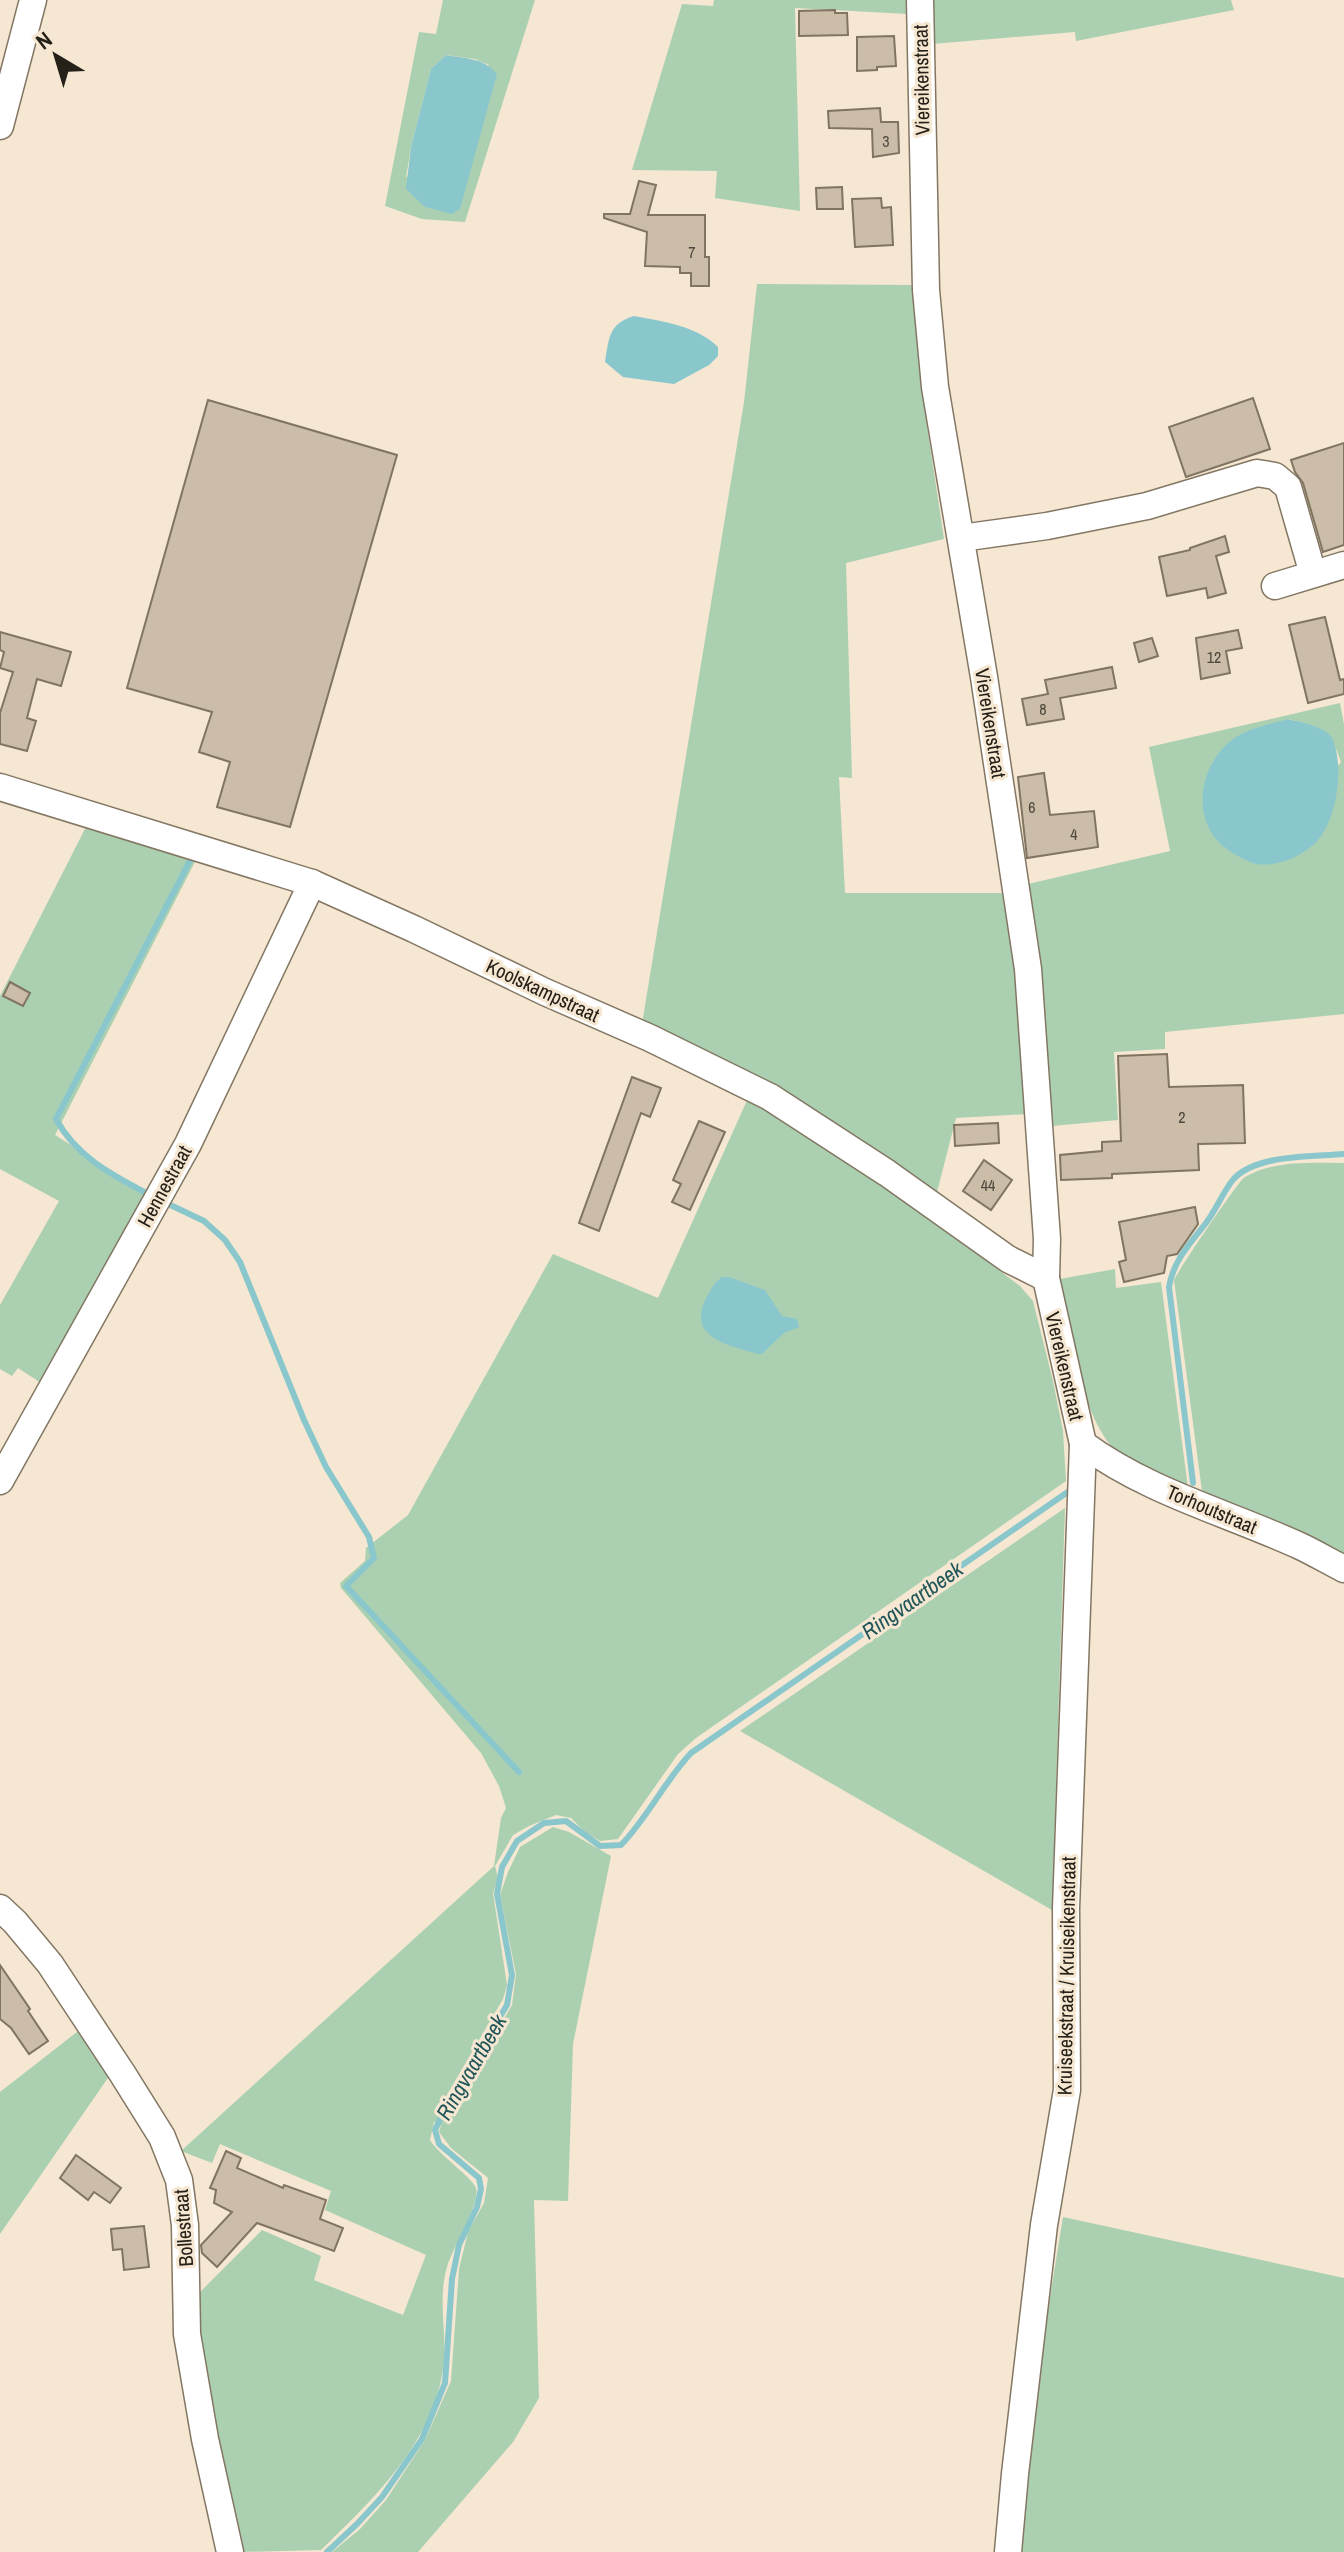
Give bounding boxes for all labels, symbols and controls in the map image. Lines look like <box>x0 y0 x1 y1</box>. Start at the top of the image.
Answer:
north arrow <box>16 16 96 96</box>
text: N <box>29 24 58 56</box>
street label: Viereikenstraat <box>907 24 935 136</box>
house number: 3 <box>882 130 890 152</box>
house number: 7 <box>688 241 696 263</box>
house number: 12 <box>1207 646 1221 668</box>
street label: Viereikenstraat <box>969 666 1013 780</box>
house number: 8 <box>1039 698 1047 720</box>
house number: 6 <box>1028 796 1036 818</box>
house number: 4 <box>1070 823 1078 845</box>
street label: Koolskampstraat <box>482 952 604 1028</box>
house number: 2 <box>1178 1106 1186 1128</box>
street label: Hennestraat <box>131 1140 198 1232</box>
house number: 44 <box>981 1174 995 1196</box>
street label: Viereikenstraat <box>1039 1309 1091 1424</box>
street label: Torhoutstraat <box>1163 1478 1262 1540</box>
water label: Ringvaartbeek <box>855 1554 969 1646</box>
street label: Kruiseekstraat / Kruiseikenstraat <box>1050 1856 1082 2096</box>
water label: Ringvaartbeek <box>429 2008 514 2125</box>
street label: Bollestraat <box>167 2188 199 2268</box>

